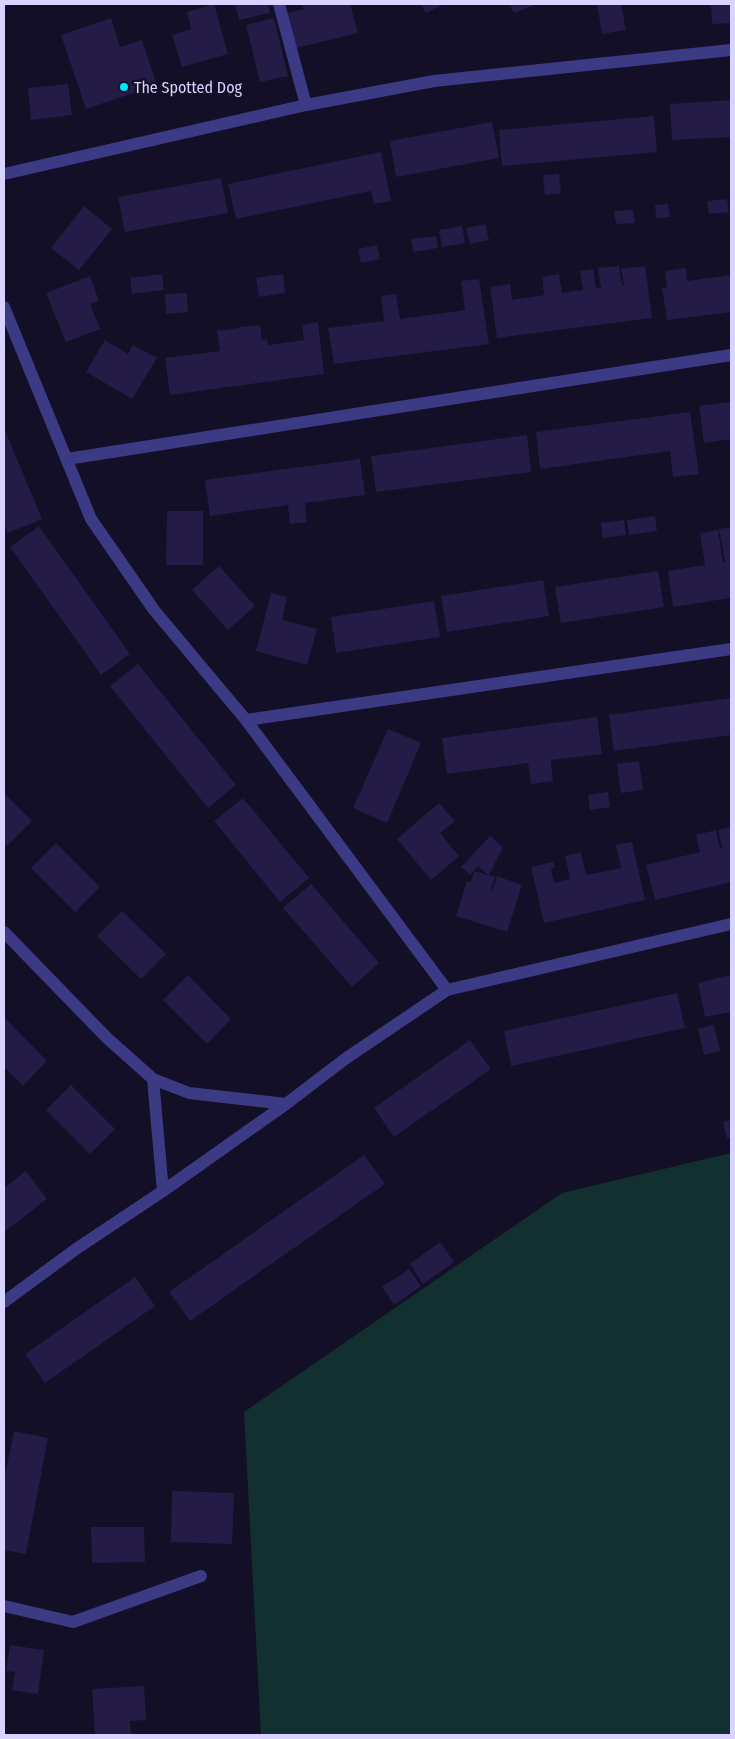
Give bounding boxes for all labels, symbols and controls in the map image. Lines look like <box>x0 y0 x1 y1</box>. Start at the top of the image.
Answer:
place label: The Spotted Dog <box>134 78 243 97</box>
marker: The Spotted Dog <box>118 81 130 93</box>

